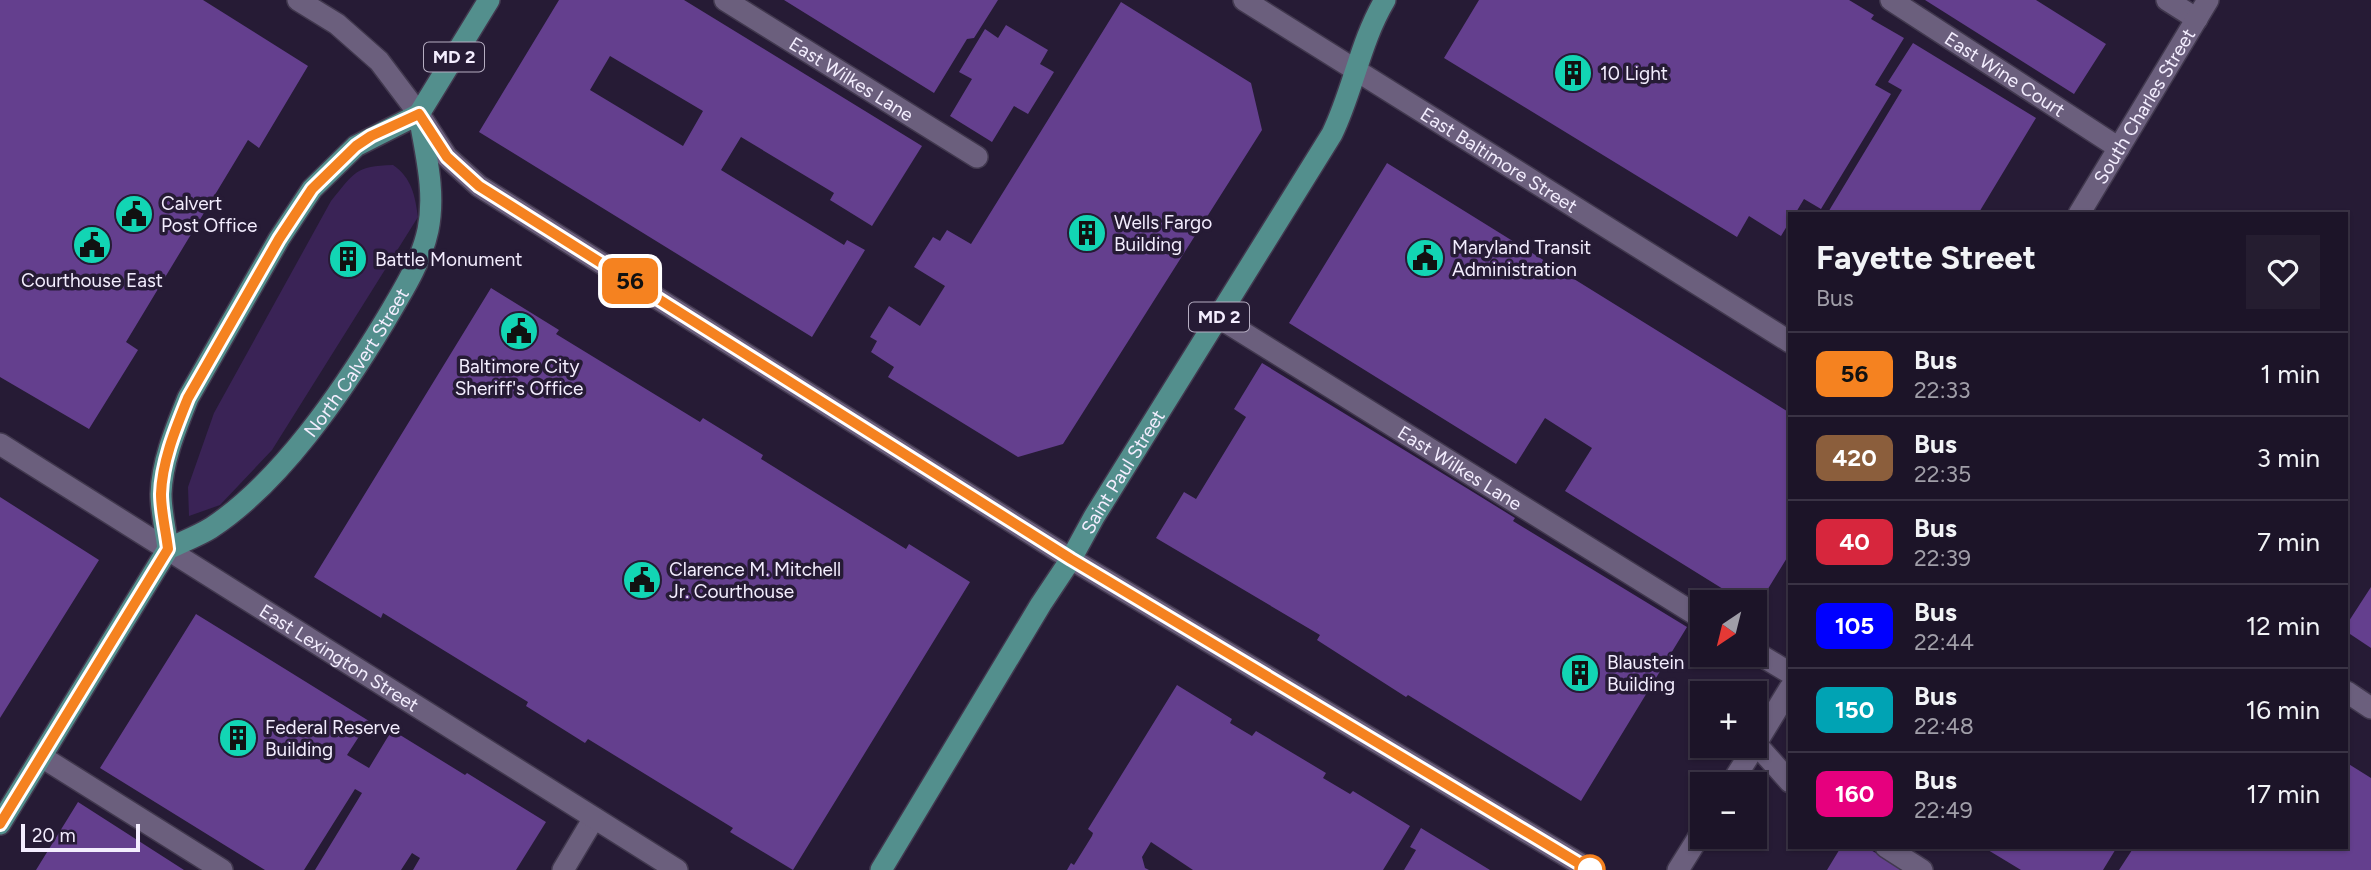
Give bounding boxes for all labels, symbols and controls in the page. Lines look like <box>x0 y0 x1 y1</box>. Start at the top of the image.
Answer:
street label: South Charles Street <box>2088 24 2200 188</box>
street label: East Wine Court <box>1941 27 2070 122</box>
street label: East Wilkes Lane <box>785 31 918 126</box>
road number: MD 2 <box>424 42 484 72</box>
building icon: 10 Light <box>1552 52 1594 94</box>
place label: 10 Light <box>1600 62 1668 85</box>
street label: East Baltimore Street <box>1416 102 1582 218</box>
place label: Calvert Post Office <box>161 192 257 237</box>
public building icon: Calvert Post Office <box>113 193 155 235</box>
place label: Wells Fargo Building <box>1114 211 1212 256</box>
building icon: Wells Fargo Building <box>1066 212 1108 254</box>
public building icon: Courthouse East <box>71 224 113 266</box>
button: heart <box>2246 235 2320 309</box>
place label: Maryland Transit Administration <box>1452 236 1591 281</box>
public building icon: Maryland Transit Administration <box>1404 237 1446 279</box>
building icon: Battle Monument <box>327 238 369 280</box>
text: Fayette Street <box>1816 238 2036 277</box>
place label: Battle Monument <box>375 248 523 271</box>
line badge: 56 <box>598 258 662 304</box>
text: 56 <box>616 266 644 295</box>
place label: Courthouse East <box>21 269 163 292</box>
street label: North Calvert Street <box>299 284 413 442</box>
text: Bus <box>1816 284 1854 312</box>
road number: MD 2 <box>1189 302 1249 332</box>
public building icon: Baltimore City Sheriff's Office <box>498 310 540 352</box>
text: Bus <box>1914 344 1957 376</box>
place label: Baltimore City Sheriff's Office <box>455 355 583 400</box>
text: 1 min <box>2260 358 2320 390</box>
text: 56 <box>1841 359 1868 388</box>
text: 22:33 <box>1914 376 1971 404</box>
street label: Saint Paul Street <box>1076 405 1169 538</box>
street label: East Wilkes Lane <box>1394 420 1526 515</box>
text: Bus <box>1914 428 1957 460</box>
text: 3 min <box>2257 442 2320 474</box>
text: 420 <box>1832 443 1877 472</box>
text: 22:35 <box>1914 460 1971 488</box>
text: Bus <box>1914 512 1957 544</box>
text: 7 min <box>2257 526 2320 558</box>
text: 40 <box>1839 527 1870 556</box>
text: 22:39 <box>1914 544 1971 572</box>
place label: Clarence M. Mitchell Jr. Courthouse <box>669 558 841 603</box>
public building icon: Clarence M. Mitchell Jr. Courthouse <box>621 559 663 601</box>
north arrow <box>1690 590 1768 667</box>
map controls <box>1690 590 1767 849</box>
text: Bus <box>1914 596 1957 628</box>
street label: East Lexington Street <box>255 599 423 716</box>
text: 12 min <box>2246 610 2320 642</box>
text: 105 <box>1835 611 1874 640</box>
text: 22:44 <box>1914 628 1974 656</box>
place label: Blaustein Building <box>1607 651 1684 696</box>
building icon: Blaustein Building <box>1559 652 1601 694</box>
text: Bus <box>1914 680 1957 712</box>
button: + <box>1690 681 1767 758</box>
text: 16 min <box>2245 694 2320 726</box>
text: 150 <box>1835 695 1874 724</box>
text: 22:48 <box>1914 712 1974 740</box>
place label: Federal Reserve Building <box>265 716 400 761</box>
building icon: Federal Reserve Building <box>217 717 259 759</box>
text: Bus <box>1914 764 1957 796</box>
button: − <box>1690 772 1767 849</box>
text: 17 min <box>2246 778 2320 810</box>
text: 160 <box>1835 779 1874 808</box>
text: 22:49 <box>1914 796 1973 824</box>
scale bar <box>21 821 140 853</box>
text: 20 m <box>32 824 76 847</box>
unlabelled marker <box>1575 855 1605 870</box>

